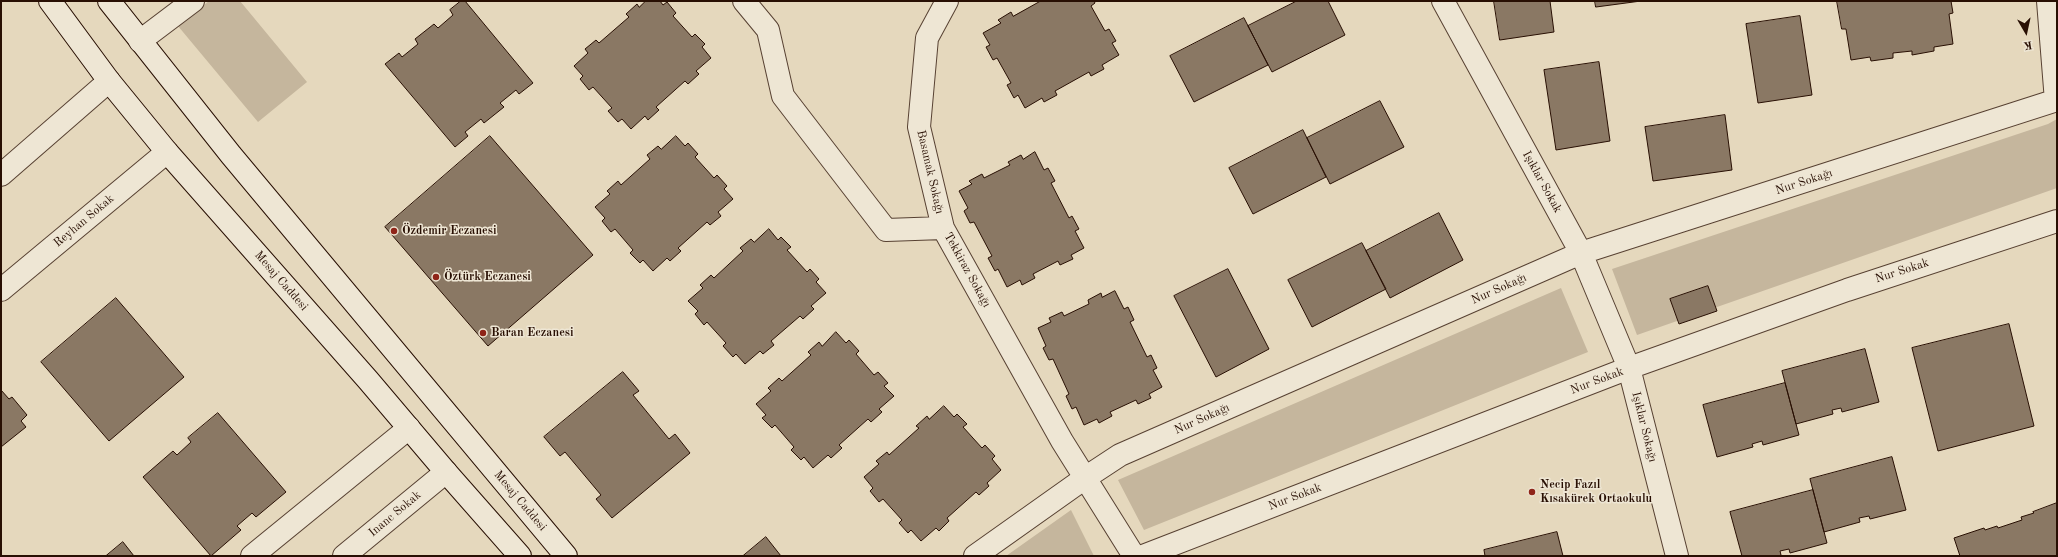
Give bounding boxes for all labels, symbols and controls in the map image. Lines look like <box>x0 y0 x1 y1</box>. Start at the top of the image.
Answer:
north arrow <box>2006 12 2046 52</box>
text: K <box>2023 38 2033 50</box>
street label: Basamak Sokağı <box>913 129 947 215</box>
street label: Işıklar Sokak <box>1519 148 1565 216</box>
street label: Nur Sokağı <box>1774 166 1834 198</box>
street label: Reyhan Sokak <box>51 192 117 250</box>
place label: Özdemir Eczanesi <box>402 224 496 238</box>
marker: Özdemir Eczanesi <box>389 226 399 236</box>
street label: Tekkiraz Sokağı <box>940 230 994 310</box>
street label: Mesaj Caddesi <box>251 248 311 314</box>
street label: Nur Sokak <box>1873 256 1931 286</box>
place label: Öztürk Eczanesi <box>444 270 531 284</box>
street label: Nur Sokağı <box>1469 270 1529 308</box>
marker: Öztürk Eczanesi <box>431 272 441 282</box>
place label: Baran Eczanesi <box>491 326 574 340</box>
marker: Baran Eczanesi <box>478 328 488 338</box>
street label: Nur Sokak <box>1568 364 1626 398</box>
street label: Işıklar Sokağı <box>1628 390 1660 464</box>
street label: Nur Sokağı <box>1172 400 1232 438</box>
street label: Mesaj Caddesi <box>491 468 549 534</box>
place label: Necip Fazıl Kısakürek Ortaokulu <box>1540 478 1652 506</box>
street label: Nur Sokak <box>1266 480 1324 514</box>
marker: Necip Fazıl Kısakürek Ortaokulu <box>1527 487 1537 497</box>
street label: Inanc Sokak <box>366 488 424 540</box>

